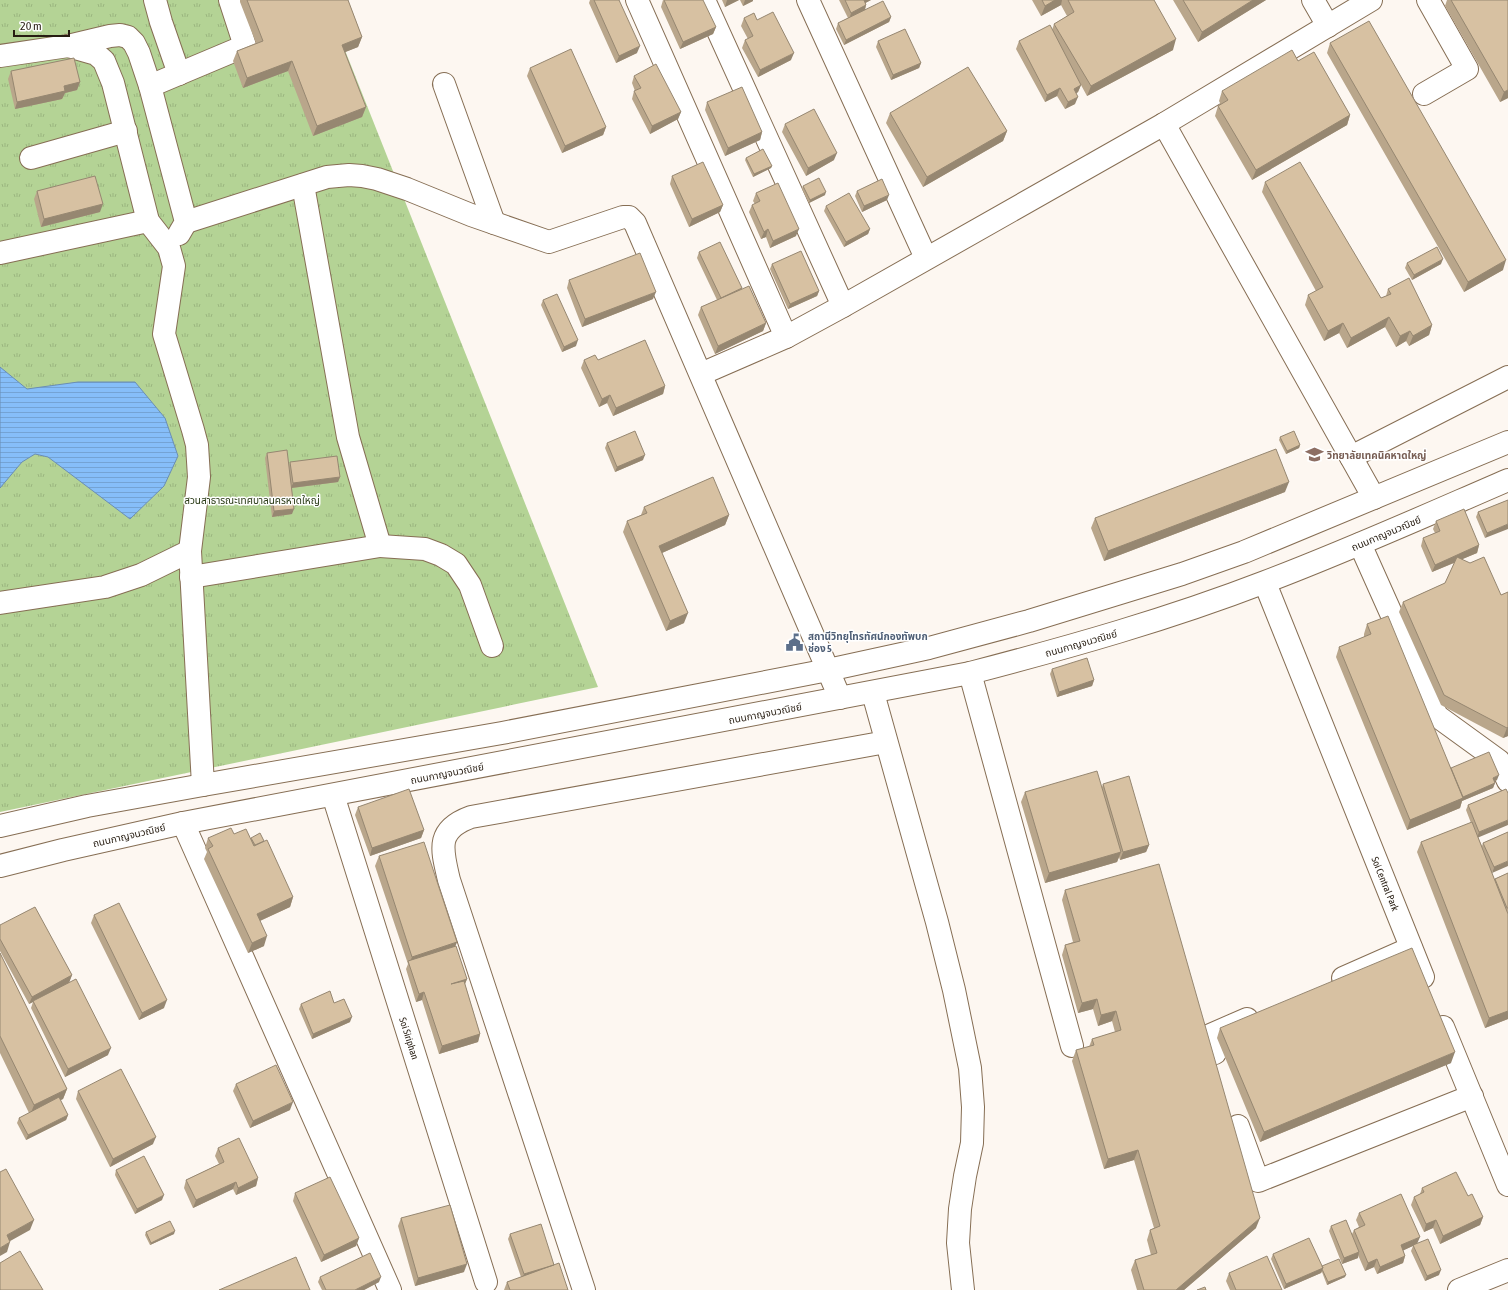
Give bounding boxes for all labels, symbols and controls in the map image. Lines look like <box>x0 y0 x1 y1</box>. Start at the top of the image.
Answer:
scale bar <box>14 12 69 38</box>
text: 20 m <box>20 19 42 33</box>
school or university icon: วิทยาลัยเทคนิคหาดใหญ่ <box>1304 445 1324 465</box>
place label: วิทยาลัยเทคนิคหาดใหญ่ <box>1326 449 1426 461</box>
park label: สวนสาธารณะเทศบาลนครหาดใหญ่ <box>184 494 320 506</box>
street label: ถนนกาญจนวณิชย์ <box>1350 514 1423 553</box>
street label: ถนนกาญจนวณิชย์ <box>1044 628 1118 659</box>
place label: สถานีวิทยุโทรทัศน์กองทัพบก ช่อง 5 <box>808 631 928 654</box>
public building icon: สถานีวิทยุโทรทัศน์กองทัพบก ช่อง 5 <box>785 632 805 652</box>
street label: ถนนกาญจนวณิชย์ <box>728 701 803 726</box>
street label: ถนนกาญจนวณิชย์ <box>410 761 485 786</box>
street label: ถนนกาญจนวณิชย์ <box>92 822 167 849</box>
street label: Soi Central Park <box>1369 855 1401 913</box>
street label: Soi Siriphan <box>397 1016 421 1061</box>

